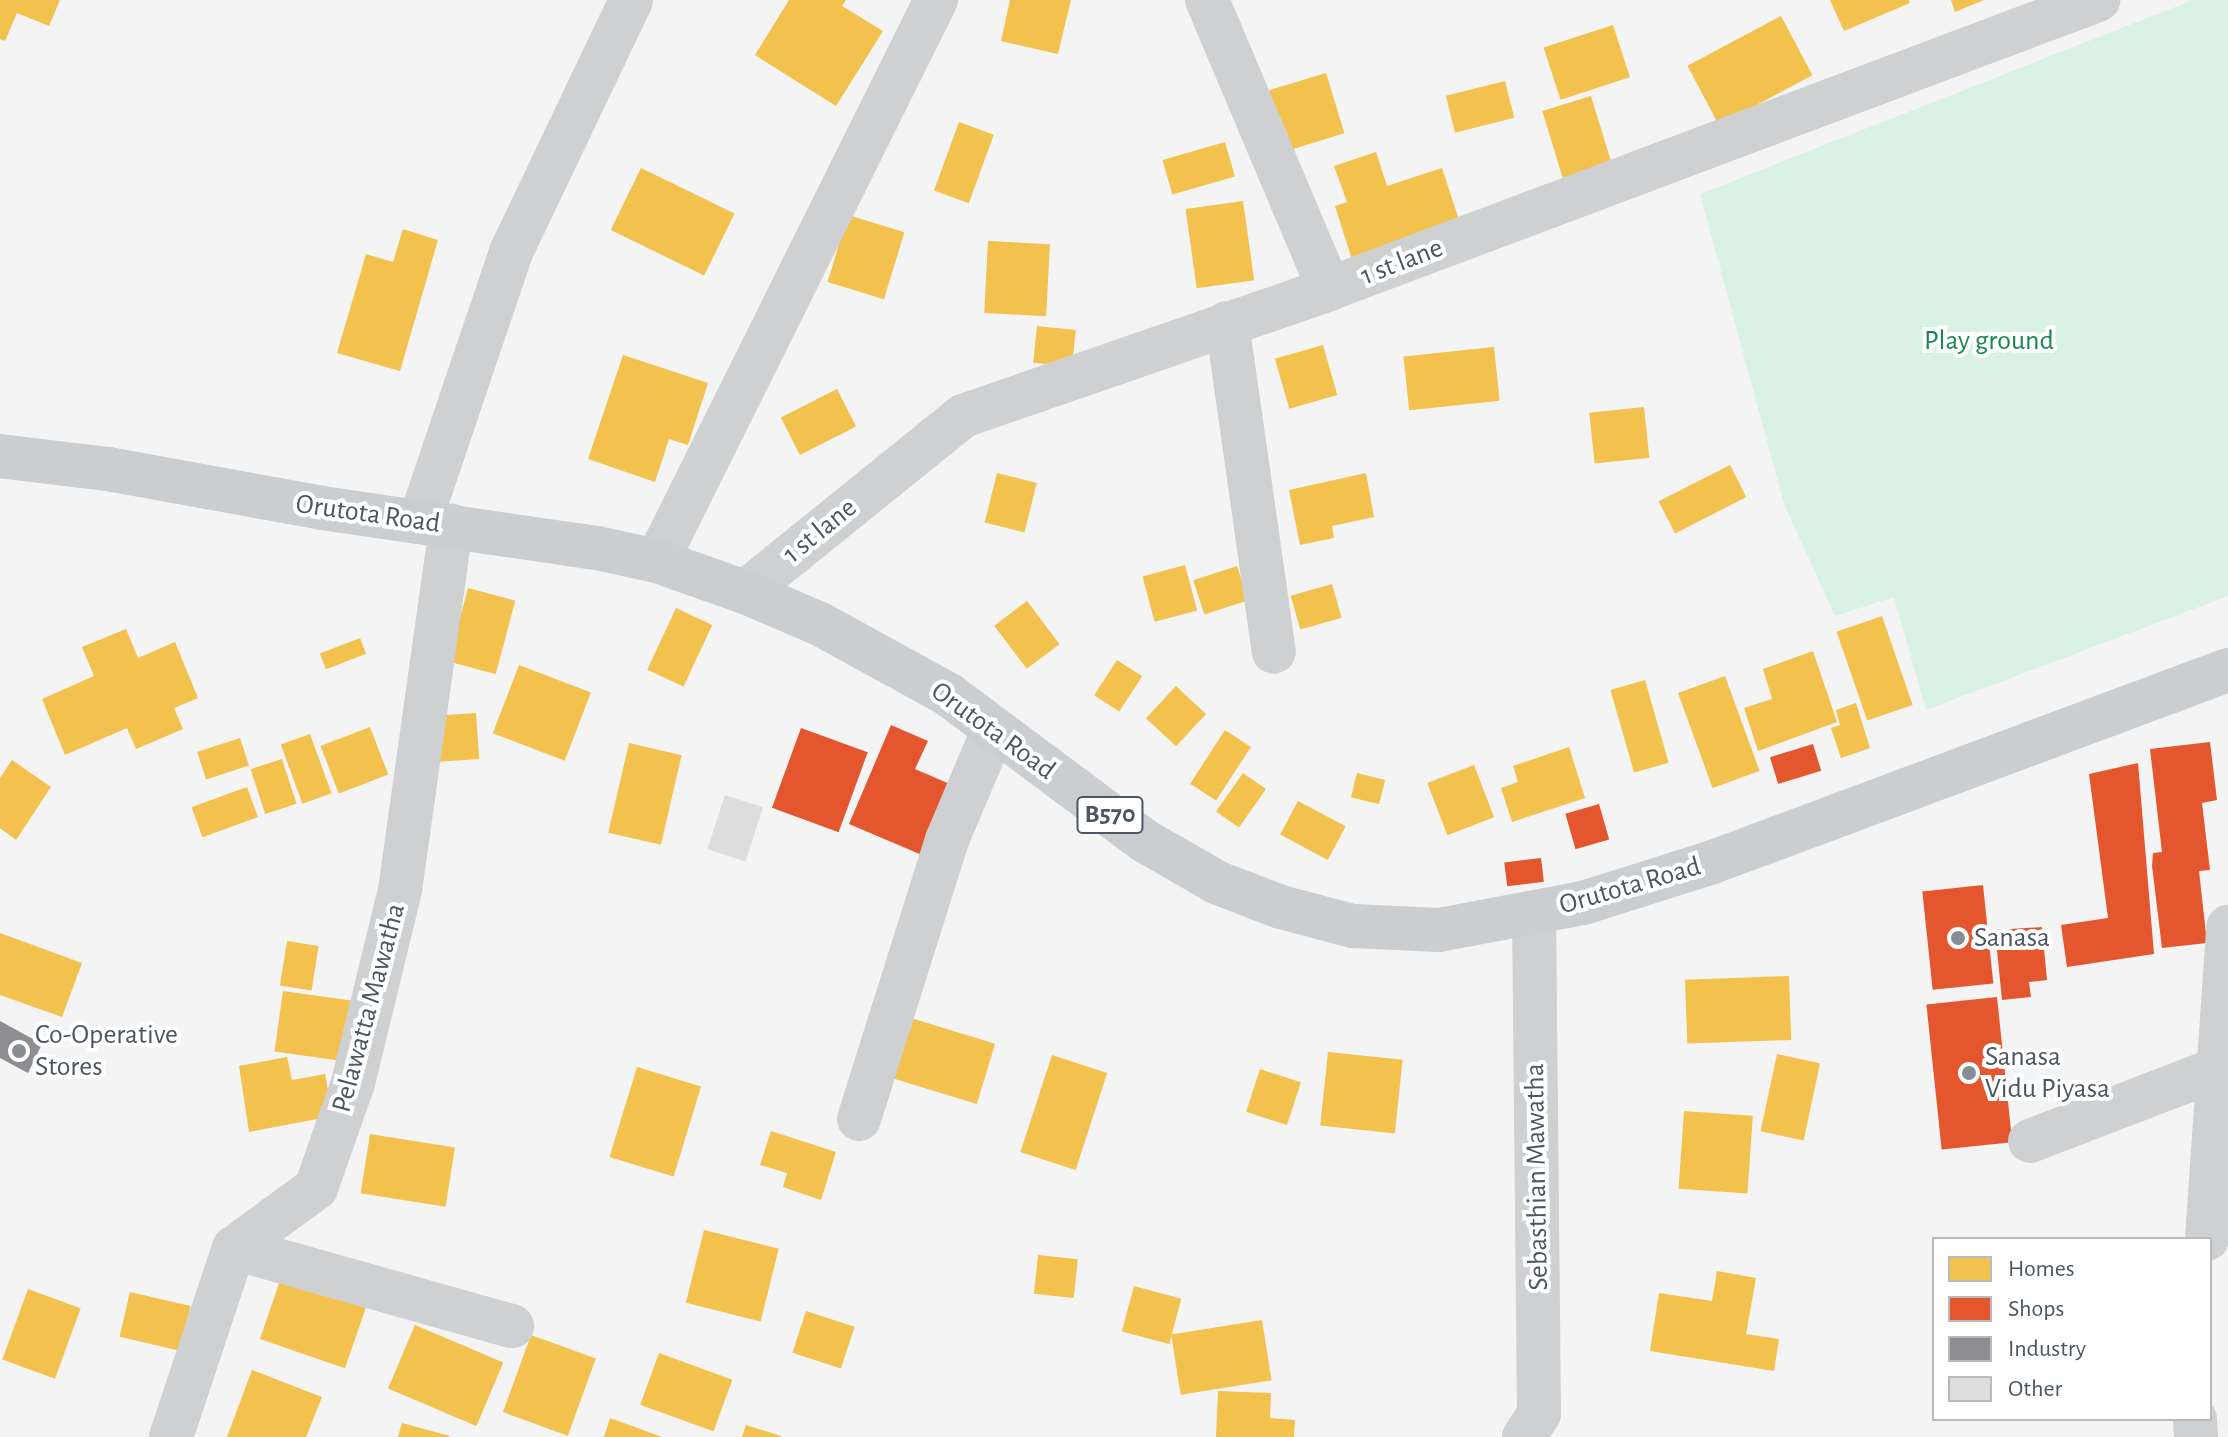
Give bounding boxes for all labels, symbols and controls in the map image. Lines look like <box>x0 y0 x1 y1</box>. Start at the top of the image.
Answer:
street label: 1 st lane <box>1356 231 1448 293</box>
park label: Play ground <box>1924 324 2054 358</box>
street label: Orutota Road <box>294 487 442 541</box>
street label: 1 st lane <box>776 491 864 571</box>
street label: Orutota Road <box>924 675 1062 787</box>
road number: B570 <box>1076 793 1144 837</box>
street label: Orutota Road <box>1555 850 1705 922</box>
street label: Pelawatta Mawatha <box>325 900 413 1116</box>
place label: Sanasa <box>1974 921 2050 955</box>
marker: Sanasa <box>1949 929 1967 947</box>
place label: Co-Operative Stores <box>35 1018 178 1084</box>
place label: Sanasa Vidu Piyasa <box>1985 1040 2110 1106</box>
marker: Co-Operative Stores <box>10 1042 28 1060</box>
street label: Sebasthian Mawatha <box>1518 1063 1556 1291</box>
marker: Sanasa Vidu Piyasa <box>1960 1064 1978 1082</box>
legend <box>1932 1237 2212 1421</box>
text: Homes <box>2008 1257 2075 1281</box>
text: Shops <box>2008 1297 2064 1321</box>
text: Industry <box>2008 1337 2086 1361</box>
text: Other <box>2008 1377 2062 1401</box>

